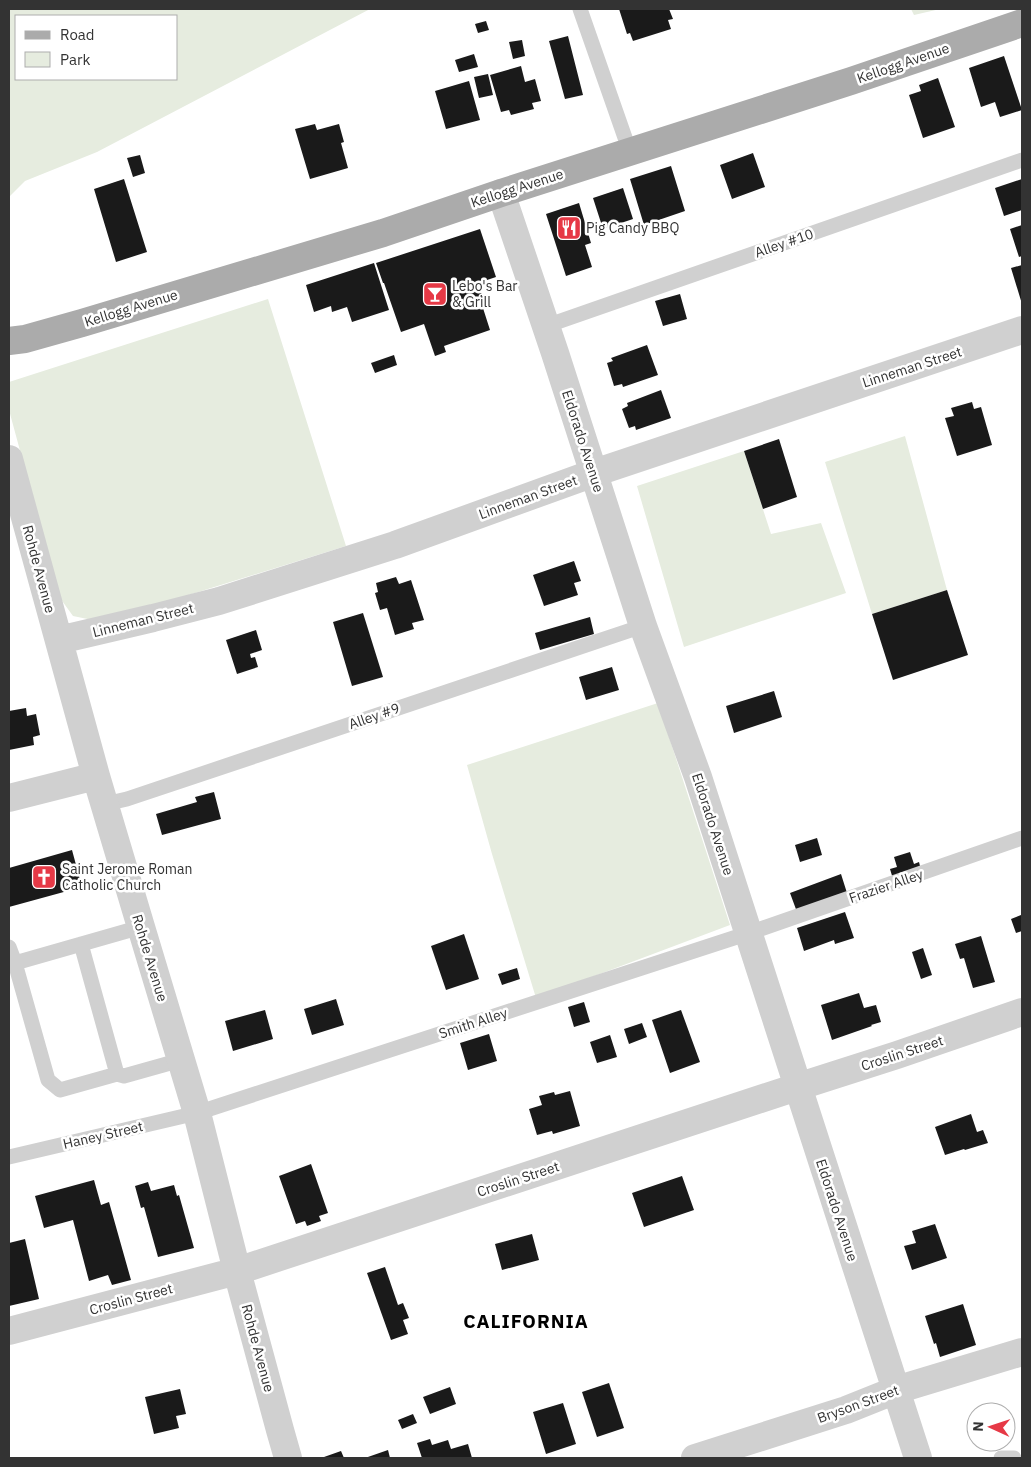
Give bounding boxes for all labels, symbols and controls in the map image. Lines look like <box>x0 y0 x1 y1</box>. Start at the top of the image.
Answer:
legend <box>15 15 178 80</box>
text: Road <box>60 25 95 44</box>
street label: Kellogg Avenue <box>854 39 952 87</box>
text: Park <box>60 50 90 69</box>
street label: Kellogg Avenue <box>468 164 566 211</box>
restaurant icon: Pig Candy BBQ <box>556 215 582 241</box>
place label: Pig Candy BBQ <box>586 219 679 237</box>
street label: Alley #10 <box>752 225 816 261</box>
place label: Lebo's Bar & Grill <box>452 277 518 311</box>
bar icon: Lebo's Bar & Grill <box>422 281 448 307</box>
street label: Kellogg Avenue <box>82 285 180 331</box>
street label: Linneman Street <box>860 342 964 392</box>
street label: Eldorado Avenue <box>558 388 608 495</box>
street label: Linneman Street <box>476 471 580 523</box>
street label: Rohde Avenue <box>19 523 59 615</box>
street label: Linneman Street <box>91 599 195 641</box>
street label: Alley #9 <box>346 699 402 733</box>
street label: Eldorado Avenue <box>688 771 738 878</box>
place label: Saint Jerome Roman Catholic Church <box>62 860 192 894</box>
church icon: Saint Jerome Roman Catholic Church <box>31 864 57 890</box>
street label: Frazier Alley <box>846 865 926 907</box>
street label: Rohde Avenue <box>128 912 172 1004</box>
street label: Smith Alley <box>436 1003 510 1043</box>
street label: Croslin Street <box>859 1031 945 1075</box>
street label: Haney Street <box>61 1117 145 1153</box>
street label: Croslin Street <box>475 1157 561 1201</box>
street label: Eldorado Avenue <box>812 1157 862 1264</box>
street label: Croslin Street <box>87 1279 175 1319</box>
street label: Rohde Avenue <box>238 1302 278 1394</box>
district label: CALIFORNIA <box>463 1309 589 1333</box>
street label: Bryson Street <box>815 1381 901 1427</box>
north arrow <box>966 1402 1016 1452</box>
text: N <box>969 1421 987 1432</box>

